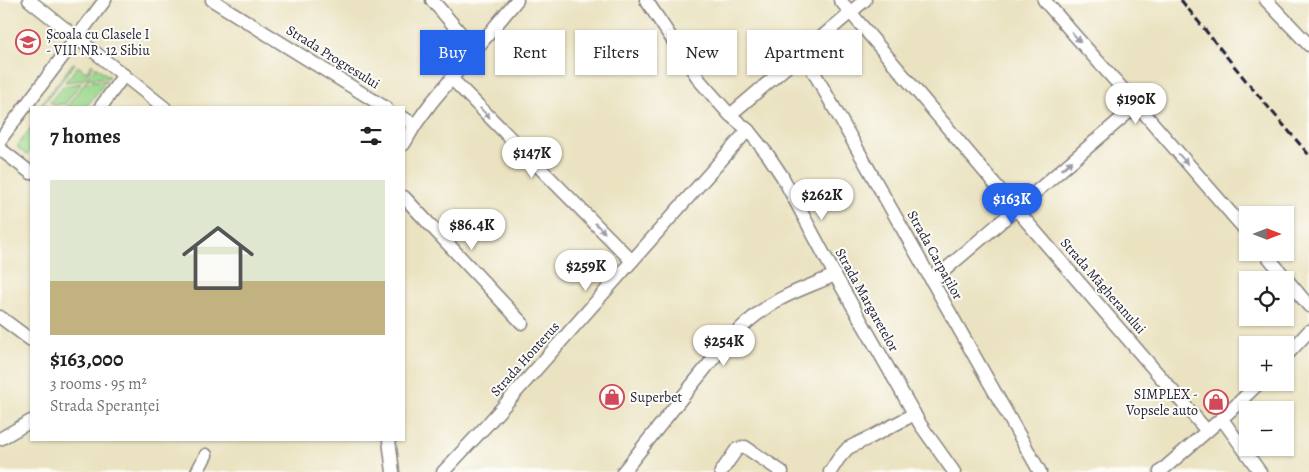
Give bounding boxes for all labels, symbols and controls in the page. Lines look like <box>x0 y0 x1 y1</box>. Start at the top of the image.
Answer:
street label: Strada Progresului <box>283 21 383 93</box>
place label: Școala cu Clasele I - VIII NR. 12 Sibiu <box>46 25 150 60</box>
school or university icon: Școala cu Clasele I - VIII NR. 12 Sibiu <box>15 29 41 55</box>
chip: Buy <box>420 30 485 75</box>
chip: Rent <box>495 30 565 75</box>
chip: Filters <box>575 30 657 75</box>
chip: New <box>667 30 737 75</box>
chip: Apartment <box>747 30 862 75</box>
one-way arrow <box>1070 31 1082 43</box>
pin: $190K <box>1101 82 1171 125</box>
text: $190K <box>1116 88 1156 110</box>
one-way arrow <box>479 107 491 119</box>
text: 7 homes <box>50 122 121 150</box>
icon: filters <box>357 122 385 150</box>
pin: $147K <box>497 136 567 179</box>
text: $147K <box>513 142 551 164</box>
one-way arrow <box>1178 152 1189 165</box>
one-way arrow <box>1060 160 1073 171</box>
pin: $262K <box>787 178 857 221</box>
pin: $163K <box>977 182 1047 225</box>
text: $262K <box>802 184 842 206</box>
text: $163K <box>993 188 1031 210</box>
north arrow <box>1239 206 1294 261</box>
map controls <box>1239 206 1294 456</box>
street label: Strada Carpaților <box>903 207 968 304</box>
pin: $86.4K <box>431 208 513 251</box>
icon: home <box>173 213 263 303</box>
text: $86.4K <box>449 214 495 236</box>
one-way arrow <box>594 222 606 234</box>
street label: Strada Măgheranului <box>1056 234 1150 338</box>
street label: Strada Margaretelor <box>831 245 904 356</box>
pin: $259K <box>551 250 621 292</box>
text: $259K <box>566 255 606 277</box>
button: locate <box>1239 271 1294 326</box>
street label: Strada Honterus <box>486 317 564 401</box>
pin: $254K <box>689 324 759 367</box>
text: $254K <box>704 330 744 352</box>
button: + <box>1239 336 1294 391</box>
text: $163,000 <box>50 345 123 373</box>
text: 3 rooms · 95 m² <box>50 373 147 395</box>
shop icon: Superbet <box>599 384 625 410</box>
place label: SIMPLEX - Vopsele auto <box>1125 385 1198 420</box>
place label: Superbet <box>630 388 682 407</box>
shop icon: SIMPLEX - Vopsele auto <box>1203 389 1229 415</box>
text: Strada Speranței <box>50 395 160 417</box>
button: − <box>1239 401 1294 456</box>

